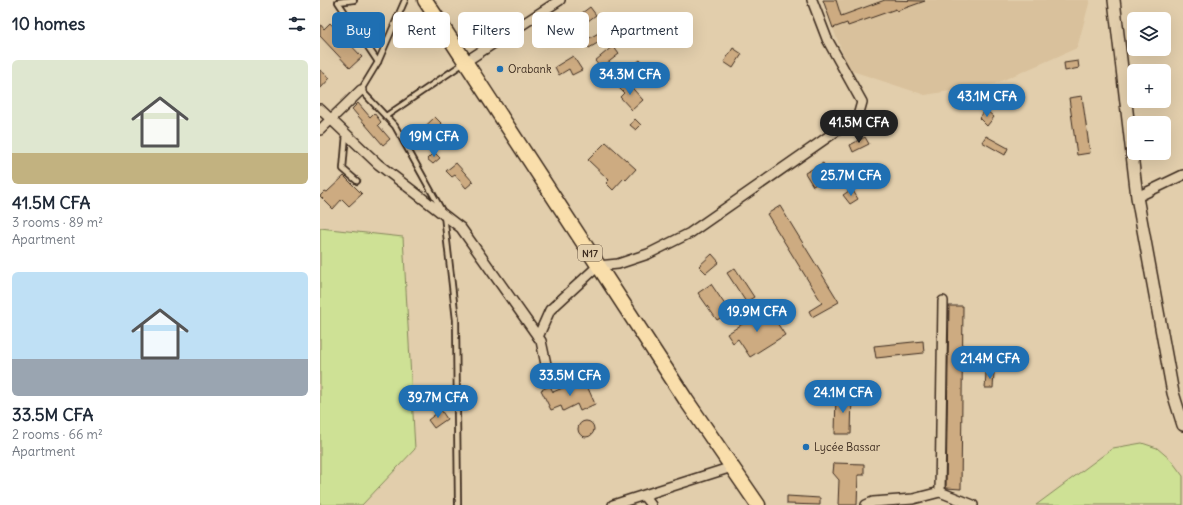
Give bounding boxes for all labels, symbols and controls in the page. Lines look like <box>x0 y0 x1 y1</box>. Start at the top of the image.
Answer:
chip: Buy <box>332 12 385 48</box>
chip: Rent <box>393 12 450 48</box>
chip: Filters <box>458 12 524 48</box>
chip: New <box>532 12 589 48</box>
chip: Apartment <box>597 12 693 48</box>
map controls <box>1127 12 1171 160</box>
button: layers <box>1127 12 1171 56</box>
text: 10 homes <box>12 13 85 35</box>
icon: filters <box>286 13 308 35</box>
place label: Orabank <box>508 62 552 76</box>
pin: 34.3M CFA <box>584 62 676 96</box>
marker: Orabank <box>495 64 505 74</box>
button: + <box>1127 64 1171 108</box>
text: 34.3M CFA <box>599 66 661 83</box>
pin: 43.1M CFA <box>941 84 1033 118</box>
icon: home <box>124 86 196 158</box>
text: 43.1M CFA <box>957 88 1017 105</box>
pin: 41.5M CFA <box>813 110 905 144</box>
text: 41.5M CFA <box>829 114 889 131</box>
button: − <box>1127 116 1171 160</box>
pin: 19M CFA <box>397 124 471 158</box>
text: 19M CFA <box>409 128 459 145</box>
pin: 25.7M CFA <box>805 163 897 197</box>
text: 25.7M CFA <box>821 167 881 184</box>
text: 41.5M CFA <box>12 192 90 214</box>
text: 3 rooms · 89 m² <box>12 214 103 231</box>
text: Apartment <box>12 231 75 248</box>
road number: N17 <box>578 245 602 261</box>
icon: home <box>124 298 196 370</box>
pin: 19.9M CFA <box>711 299 803 333</box>
text: 19.9M CFA <box>727 303 787 320</box>
pin: 21.4M CFA <box>944 346 1036 380</box>
text: 21.4M CFA <box>960 350 1020 367</box>
pin: 33.5M CFA <box>524 363 616 397</box>
text: 33.5M CFA <box>539 367 601 384</box>
pin: 24.1M CFA <box>797 380 889 414</box>
text: 24.1M CFA <box>813 384 873 401</box>
pin: 39.7M CFA <box>392 385 484 419</box>
text: 39.7M CFA <box>408 389 468 406</box>
text: 33.5M CFA <box>12 404 93 426</box>
text: 2 rooms · 66 m² <box>12 426 103 443</box>
place label: Lycée Bassar <box>814 440 881 454</box>
marker: Lycée Bassar <box>801 442 811 452</box>
text: Apartment <box>12 443 75 460</box>

